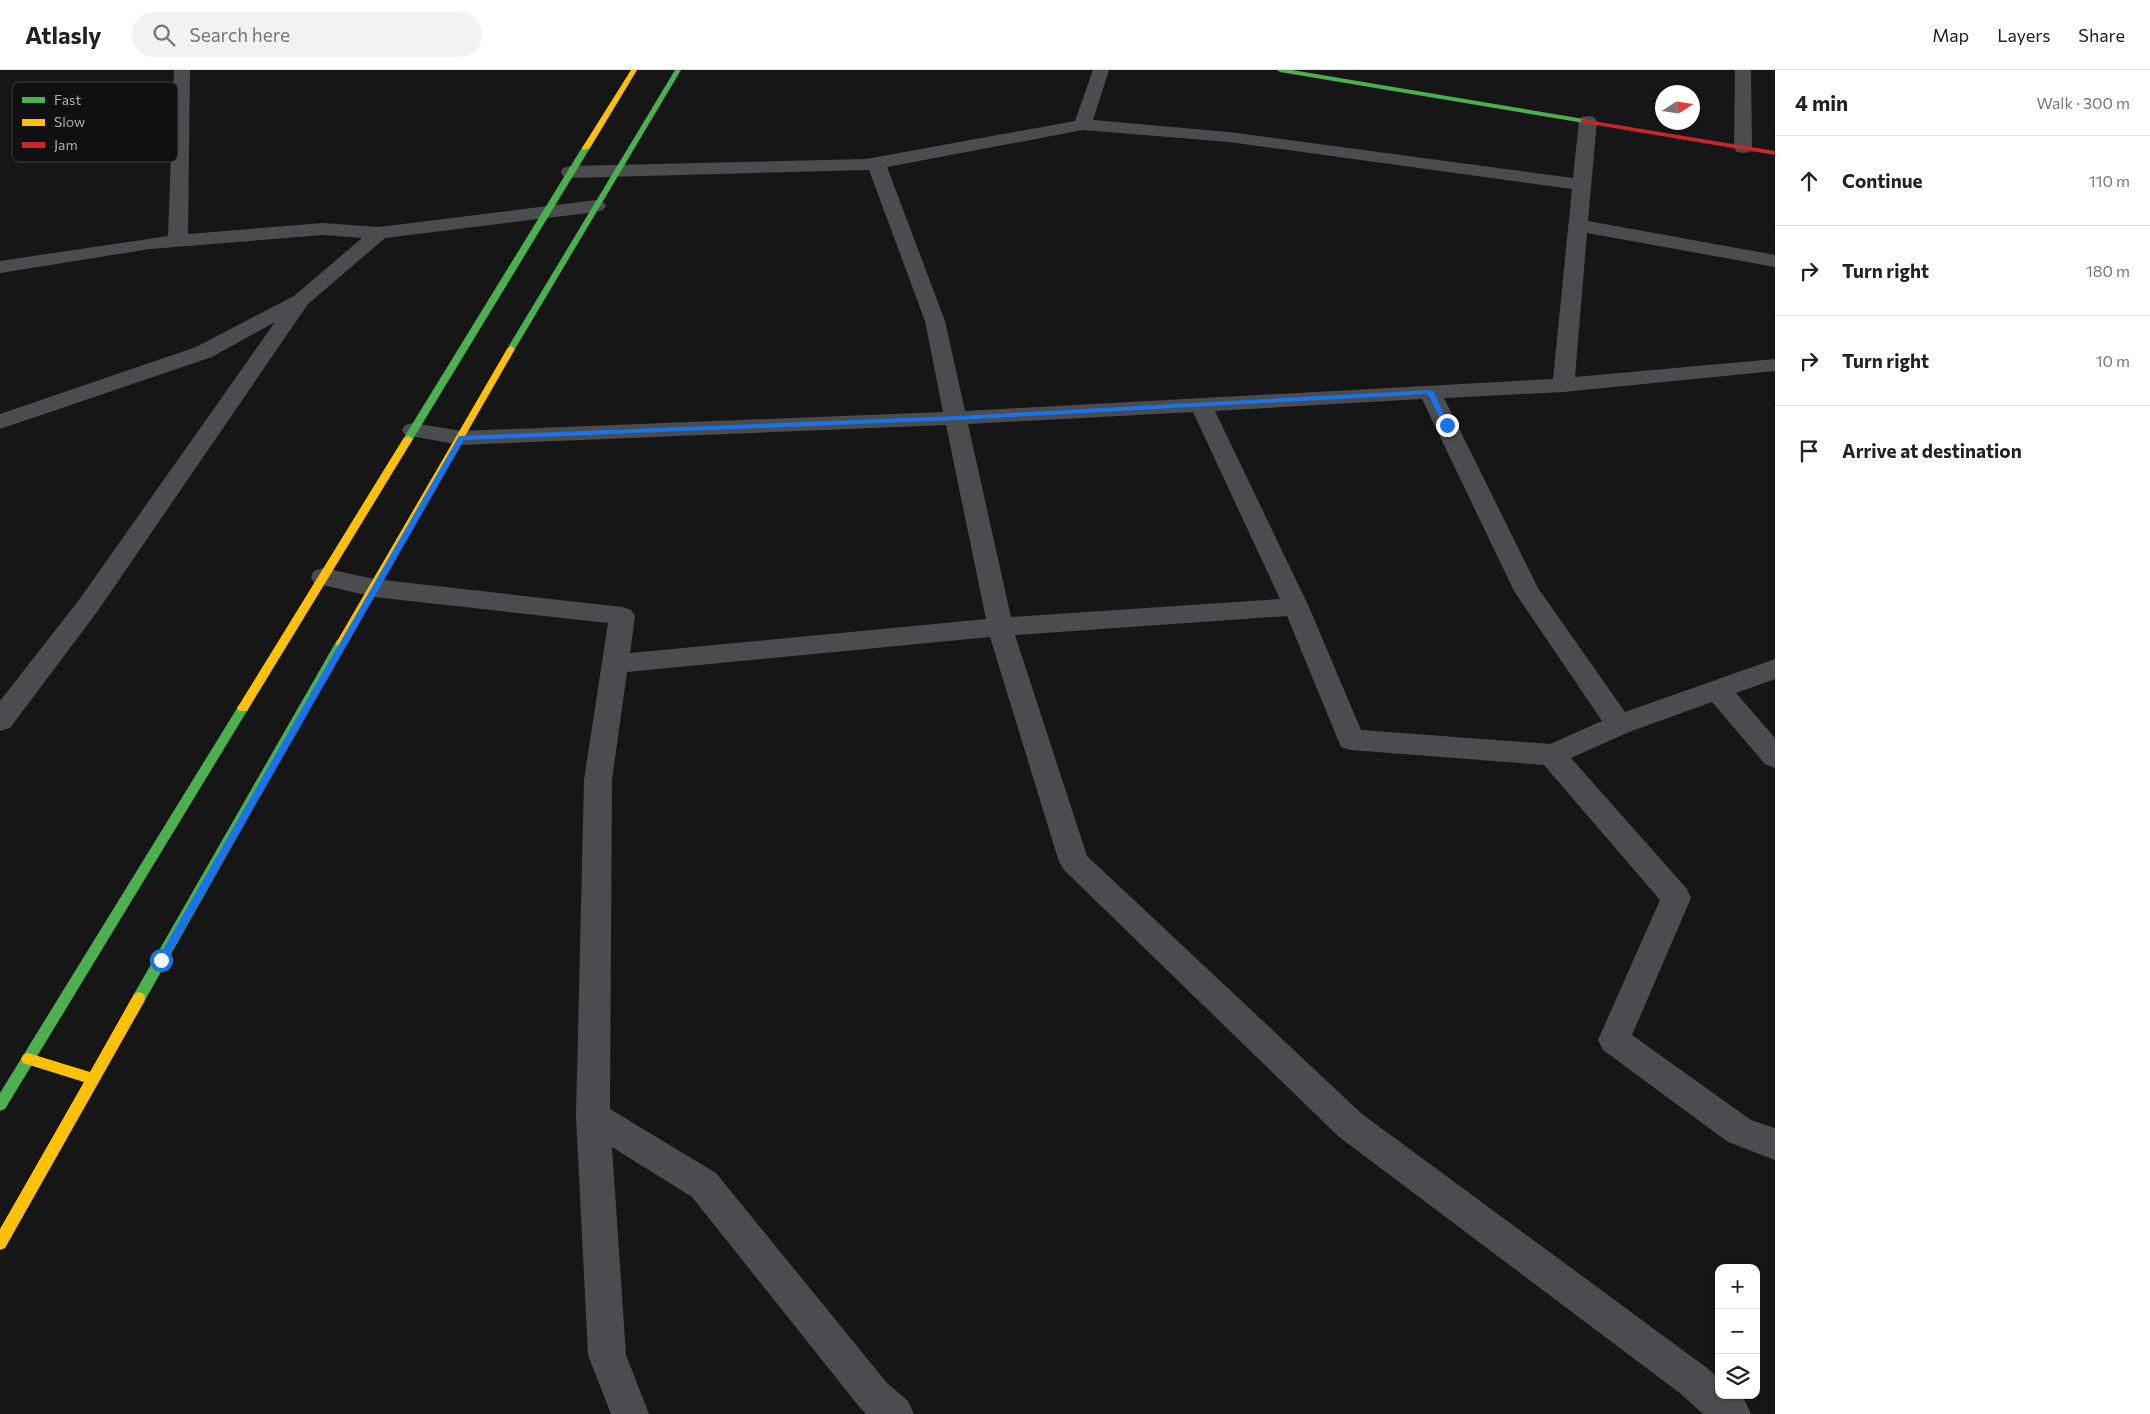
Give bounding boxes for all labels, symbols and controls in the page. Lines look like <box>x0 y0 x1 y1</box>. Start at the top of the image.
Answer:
search box <box>132 12 482 57</box>
text: Atlasly <box>25 20 102 49</box>
icon: search <box>150 21 178 49</box>
text: Search here <box>190 23 290 46</box>
text: Map <box>1932 24 1969 46</box>
text: Layers <box>1997 24 2050 46</box>
text: Share <box>2078 24 2125 46</box>
legend <box>12 82 178 162</box>
north arrow <box>1655 85 1700 130</box>
text: 4 min <box>1795 90 1848 115</box>
text: Fast <box>54 91 81 108</box>
text: Walk · 300 m <box>2036 93 2130 112</box>
text: Slow <box>54 113 85 130</box>
text: Jam <box>54 136 78 153</box>
icon: ahead <box>1795 167 1823 195</box>
text: Continue <box>1842 169 1922 192</box>
text: 110 m <box>2089 171 2130 190</box>
icon: right <box>1795 257 1823 285</box>
text: Turn right <box>1842 259 1929 282</box>
text: 180 m <box>2086 261 2130 280</box>
icon: right <box>1795 347 1823 375</box>
text: Turn right <box>1842 349 1929 372</box>
text: 10 m <box>2096 351 2130 370</box>
route end <box>1436 414 1459 437</box>
icon: arrive <box>1795 437 1823 465</box>
text: Arrive at destination <box>1842 439 2022 462</box>
route start <box>150 949 173 972</box>
map controls <box>1715 1264 1760 1399</box>
button: + <box>1715 1264 1760 1309</box>
button: − <box>1715 1309 1760 1354</box>
button: layers <box>1715 1354 1760 1399</box>

